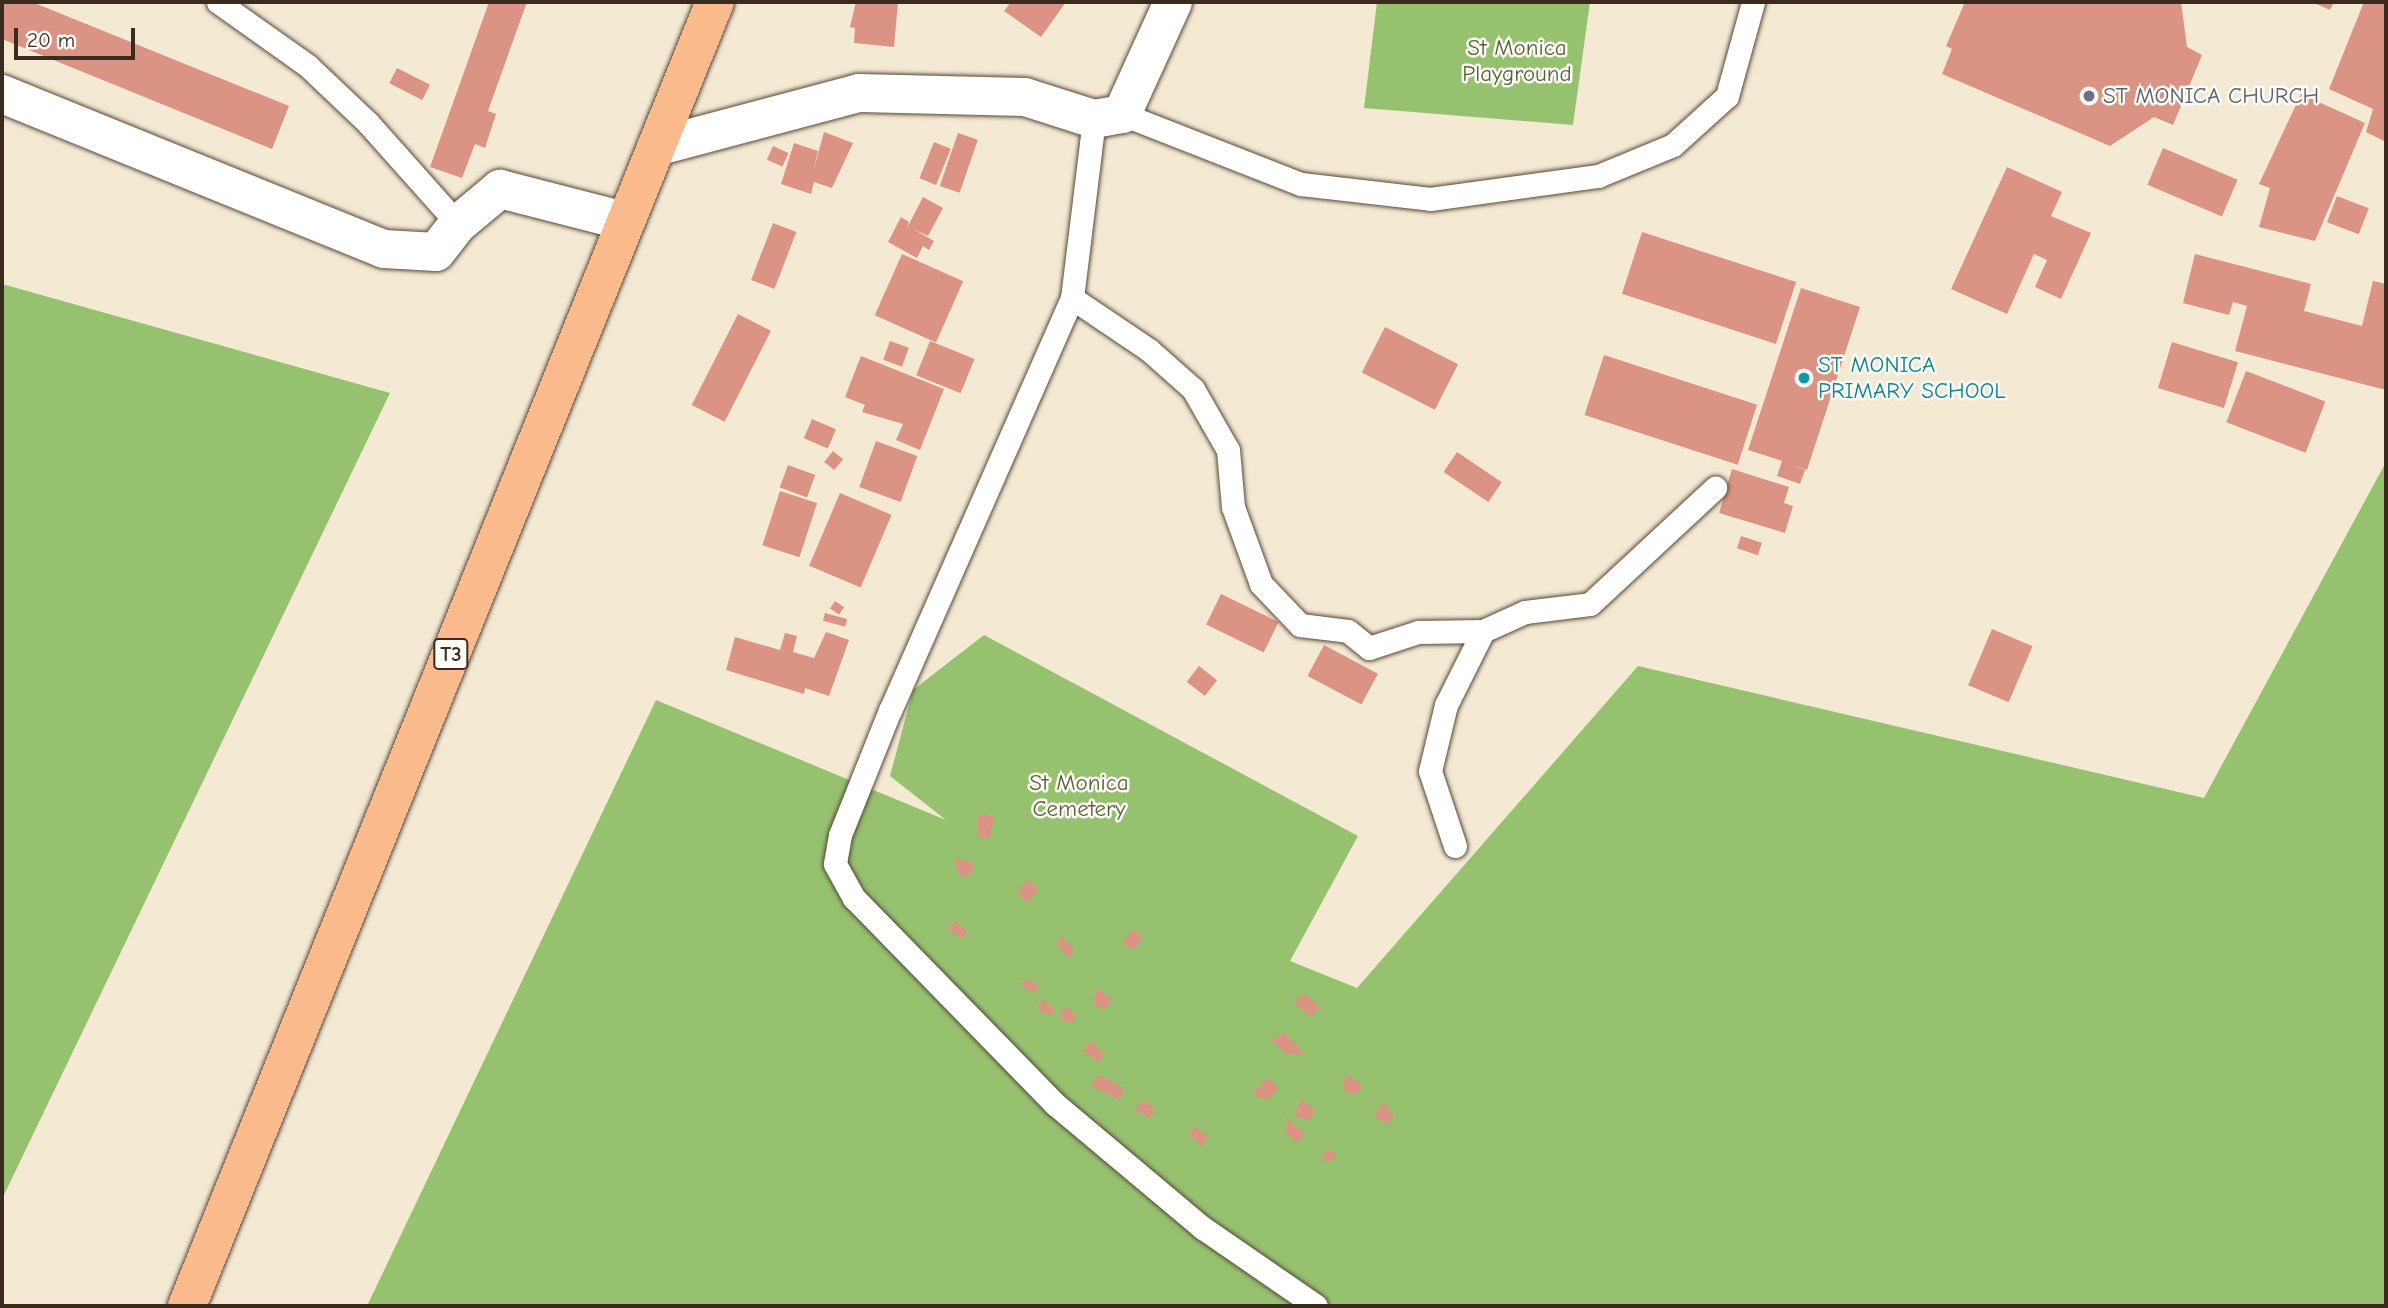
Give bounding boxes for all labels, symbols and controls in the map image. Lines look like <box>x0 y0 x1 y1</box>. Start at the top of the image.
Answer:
scale bar <box>18 14 138 58</box>
text: 20 m <box>27 28 75 52</box>
park label: St Monica Playground <box>1462 34 1572 88</box>
place label: ST MONICA CHURCH <box>2103 82 2319 110</box>
marker: ST MONICA CHURCH <box>2081 88 2097 104</box>
place label: ST MONICA PRIMARY SCHOOL <box>1818 351 2006 405</box>
marker: ST MONICA PRIMARY SCHOOL <box>1796 370 1812 386</box>
road number: T3 <box>432 636 470 672</box>
park label: St Monica Cemetery <box>1029 769 1129 823</box>

